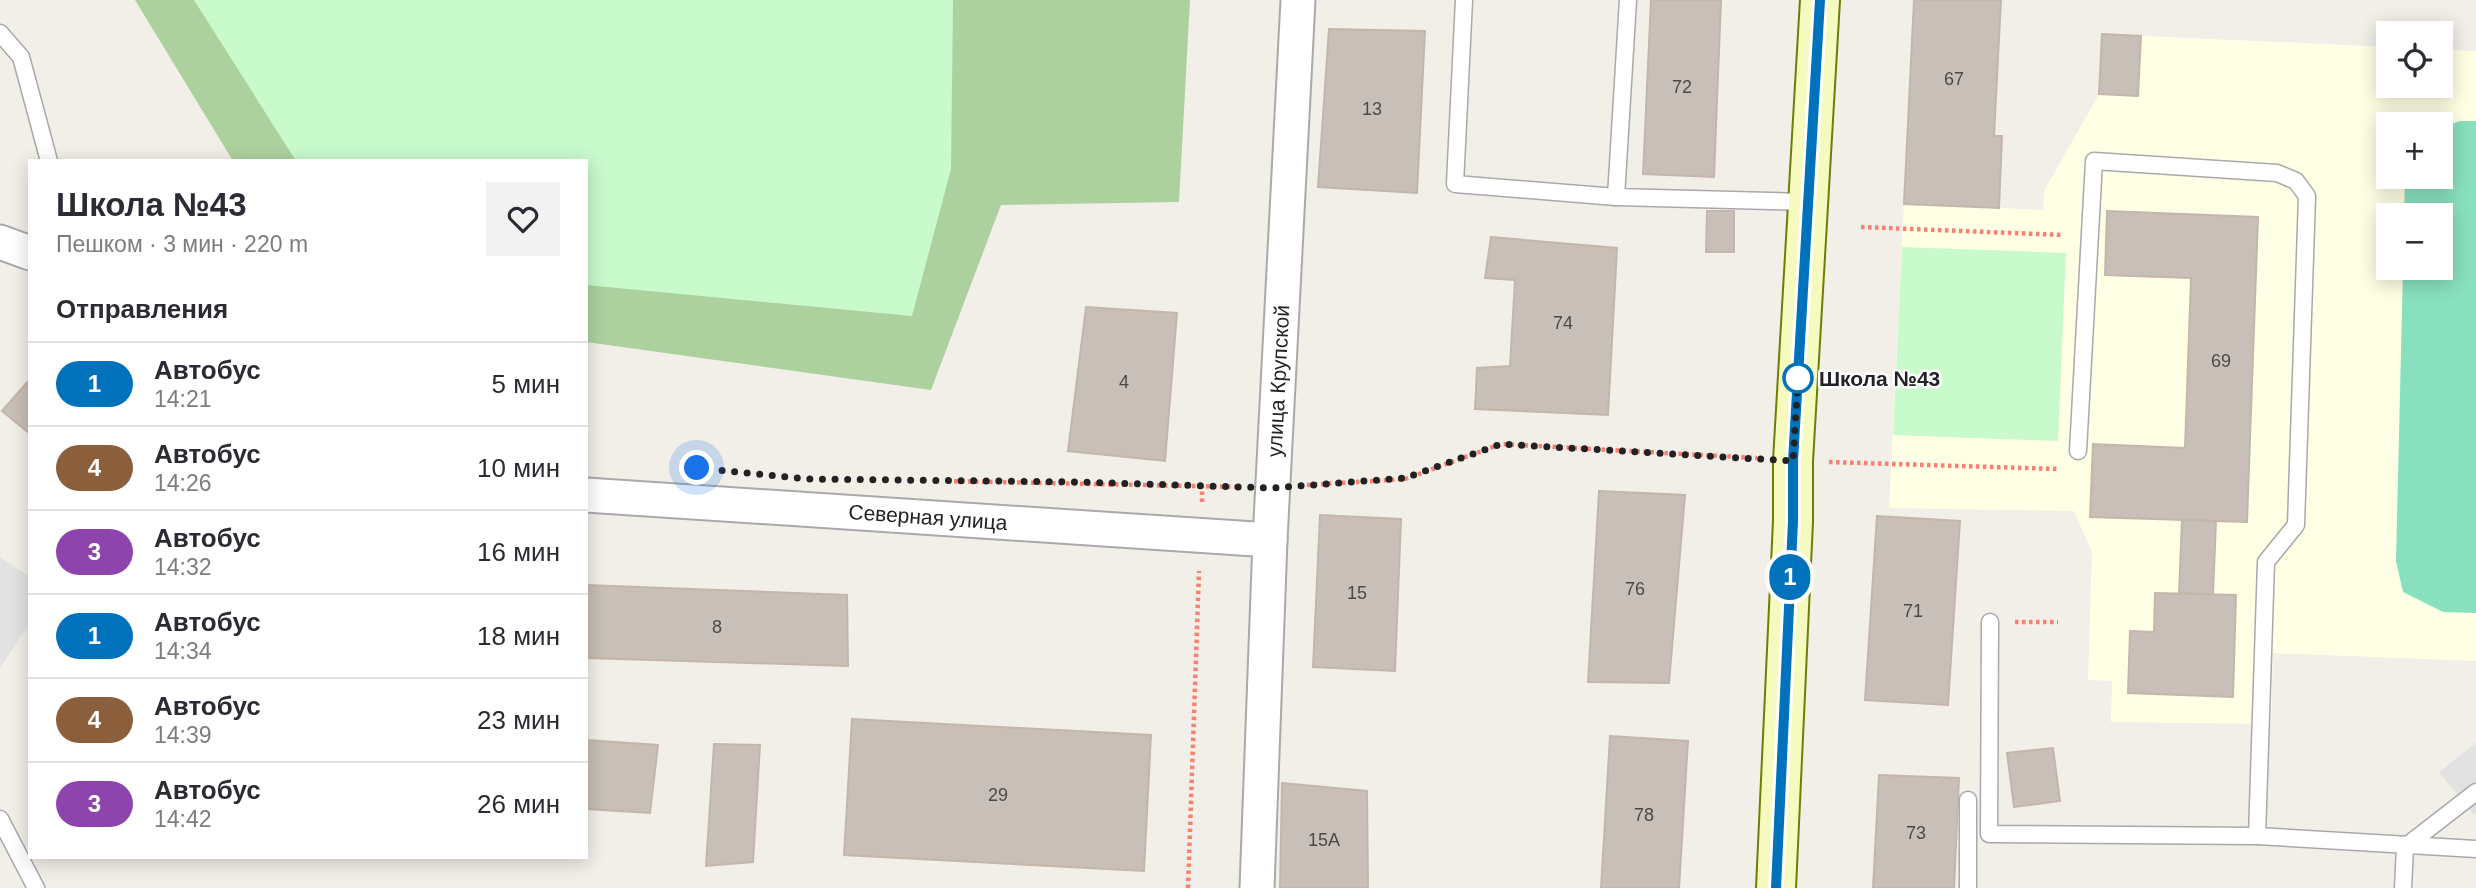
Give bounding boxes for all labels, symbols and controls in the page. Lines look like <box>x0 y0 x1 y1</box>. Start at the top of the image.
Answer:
map controls <box>2376 21 2453 280</box>
button: locate <box>2376 21 2453 98</box>
house number: 67 <box>1944 69 1964 89</box>
house number: 72 <box>1672 77 1692 97</box>
house number: 13 <box>1362 99 1382 119</box>
button: + <box>2376 112 2453 189</box>
button: heart <box>486 182 560 256</box>
text: Школа №43 <box>56 186 247 223</box>
button: − <box>2376 203 2453 280</box>
text: Пешком · 3 мин · 220 m <box>56 231 308 257</box>
text: Отправления <box>56 294 228 324</box>
street label: улица Крупской <box>1263 304 1293 458</box>
house number: 74 <box>1553 313 1573 333</box>
house number: 69 <box>2211 351 2231 371</box>
text: Автобус <box>154 355 261 385</box>
marker: Школа №43 <box>1783 363 1813 393</box>
place label: Школа №43 <box>1819 367 1940 390</box>
text: 5 мин <box>492 369 560 399</box>
text: 1 <box>88 370 101 397</box>
house number: 4 <box>1119 372 1129 392</box>
text: 14:21 <box>154 386 212 412</box>
text: Автобус <box>154 439 261 469</box>
your location <box>679 450 714 485</box>
text: 10 мин <box>477 453 560 483</box>
text: 4 <box>88 454 101 481</box>
text: 14:26 <box>154 470 212 496</box>
street label: Северная улица <box>848 500 1009 534</box>
text: Автобус <box>154 523 261 553</box>
text: 16 мин <box>477 537 560 567</box>
text: 3 <box>88 538 101 565</box>
text: 14:32 <box>154 554 212 580</box>
line badge: 1 <box>1767 554 1813 600</box>
text: 1 <box>1783 563 1797 590</box>
house number: 76 <box>1625 579 1645 599</box>
house number: 15 <box>1347 583 1367 603</box>
house number: 71 <box>1903 601 1923 621</box>
text: Автобус <box>154 607 261 637</box>
house number: 8 <box>712 617 722 637</box>
text: 18 мин <box>477 621 560 651</box>
text: 1 <box>88 622 101 649</box>
text: 14:34 <box>154 638 212 664</box>
text: Автобус <box>154 691 261 721</box>
text: 23 мин <box>477 705 560 735</box>
text: 4 <box>88 706 101 733</box>
text: 14:39 <box>154 722 212 748</box>
text: Автобус <box>154 775 261 805</box>
house number: 29 <box>988 785 1008 805</box>
text: 26 мин <box>477 789 560 819</box>
text: 3 <box>88 790 101 817</box>
house number: 78 <box>1634 805 1654 825</box>
text: 14:42 <box>154 806 212 832</box>
house number: 73 <box>1906 823 1926 843</box>
house number: 15А <box>1308 830 1340 850</box>

